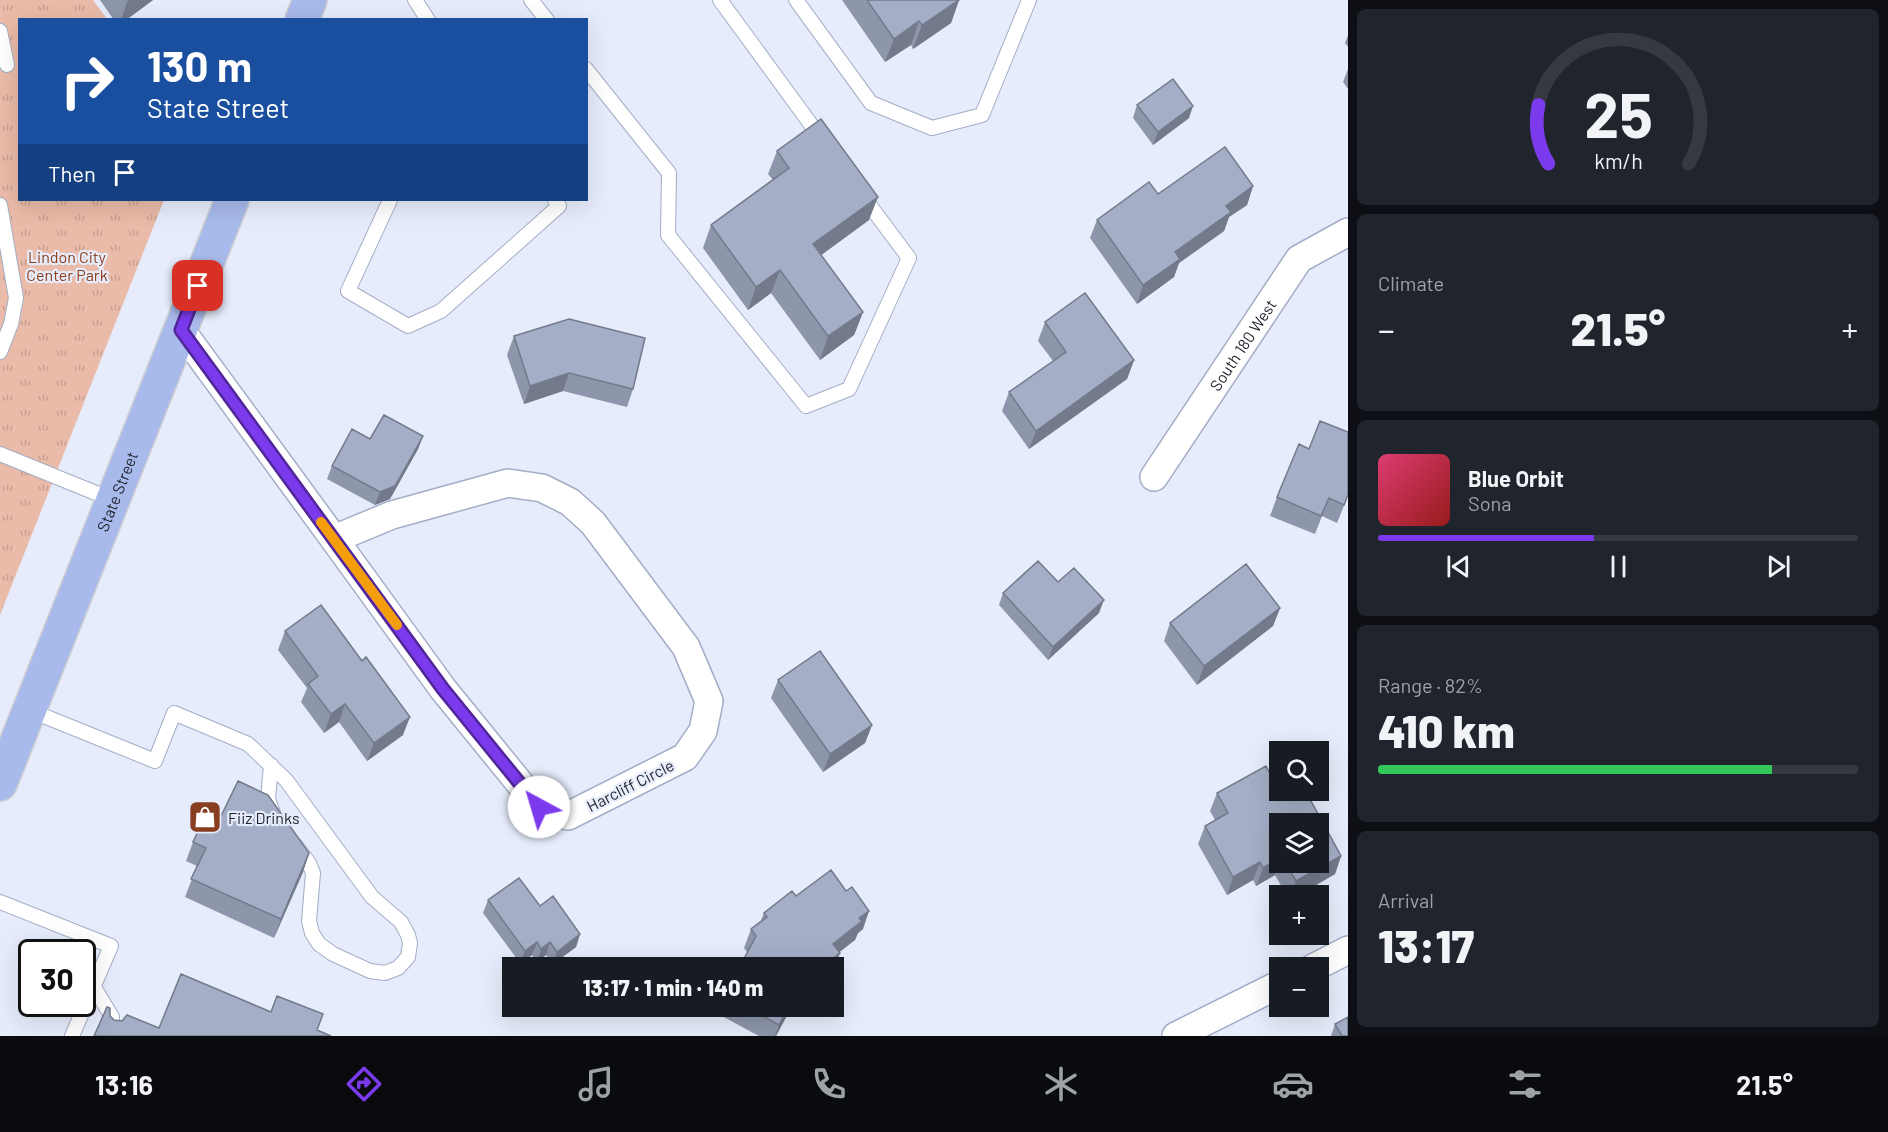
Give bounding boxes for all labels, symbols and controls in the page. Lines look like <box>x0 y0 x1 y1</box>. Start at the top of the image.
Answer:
text: 130 m <box>147 40 252 90</box>
icon: right <box>48 42 126 120</box>
text: 25 <box>1584 76 1652 150</box>
text: State Street <box>147 91 289 123</box>
text: km/h <box>1594 149 1642 174</box>
icon: arrive <box>108 156 141 189</box>
text: Then <box>48 160 96 186</box>
park label: Lindon City Center Park <box>26 247 108 284</box>
pin <box>172 260 223 311</box>
icon: arrive <box>181 269 214 302</box>
text: Climate <box>1378 271 1444 295</box>
street label: South 180 West <box>1205 295 1279 394</box>
text: 21.5° <box>1571 301 1665 355</box>
text: − <box>1378 309 1395 349</box>
text: + <box>1842 309 1858 349</box>
street label: State Street <box>92 449 141 534</box>
text: Blue Orbit <box>1468 465 1564 491</box>
text: Sona <box>1468 491 1512 515</box>
icon: previous <box>1442 550 1475 583</box>
icon: pause <box>1602 550 1635 583</box>
icon: next <box>1762 550 1795 583</box>
text: Range · 82% <box>1378 673 1483 697</box>
text: 410 km <box>1378 703 1515 757</box>
map controls <box>1269 741 1329 1017</box>
button: search <box>1269 741 1329 801</box>
street label: Harcliff Circle <box>583 755 677 815</box>
position arrow <box>507 775 571 839</box>
shop icon: Fiiz Drinks <box>187 799 223 835</box>
place label: Fiiz Drinks <box>228 808 300 827</box>
button: layers <box>1269 813 1329 873</box>
button: + <box>1269 885 1329 945</box>
text: Arrival <box>1378 888 1434 912</box>
text: 13:17 <box>1378 918 1474 972</box>
speed limit sign: 30 <box>18 939 96 1017</box>
button: − <box>1269 957 1329 1017</box>
text: 13:17 · 1 min · 140 m <box>583 974 763 1000</box>
icon: directions <box>343 1063 385 1105</box>
icon: music <box>575 1063 617 1105</box>
icon: phone <box>808 1063 850 1105</box>
icon: climate <box>1040 1063 1082 1105</box>
icon: car <box>1272 1063 1314 1105</box>
icon: filters <box>1504 1063 1546 1105</box>
text: 13:16 <box>95 1068 153 1100</box>
text: 21.5° <box>1736 1068 1793 1100</box>

